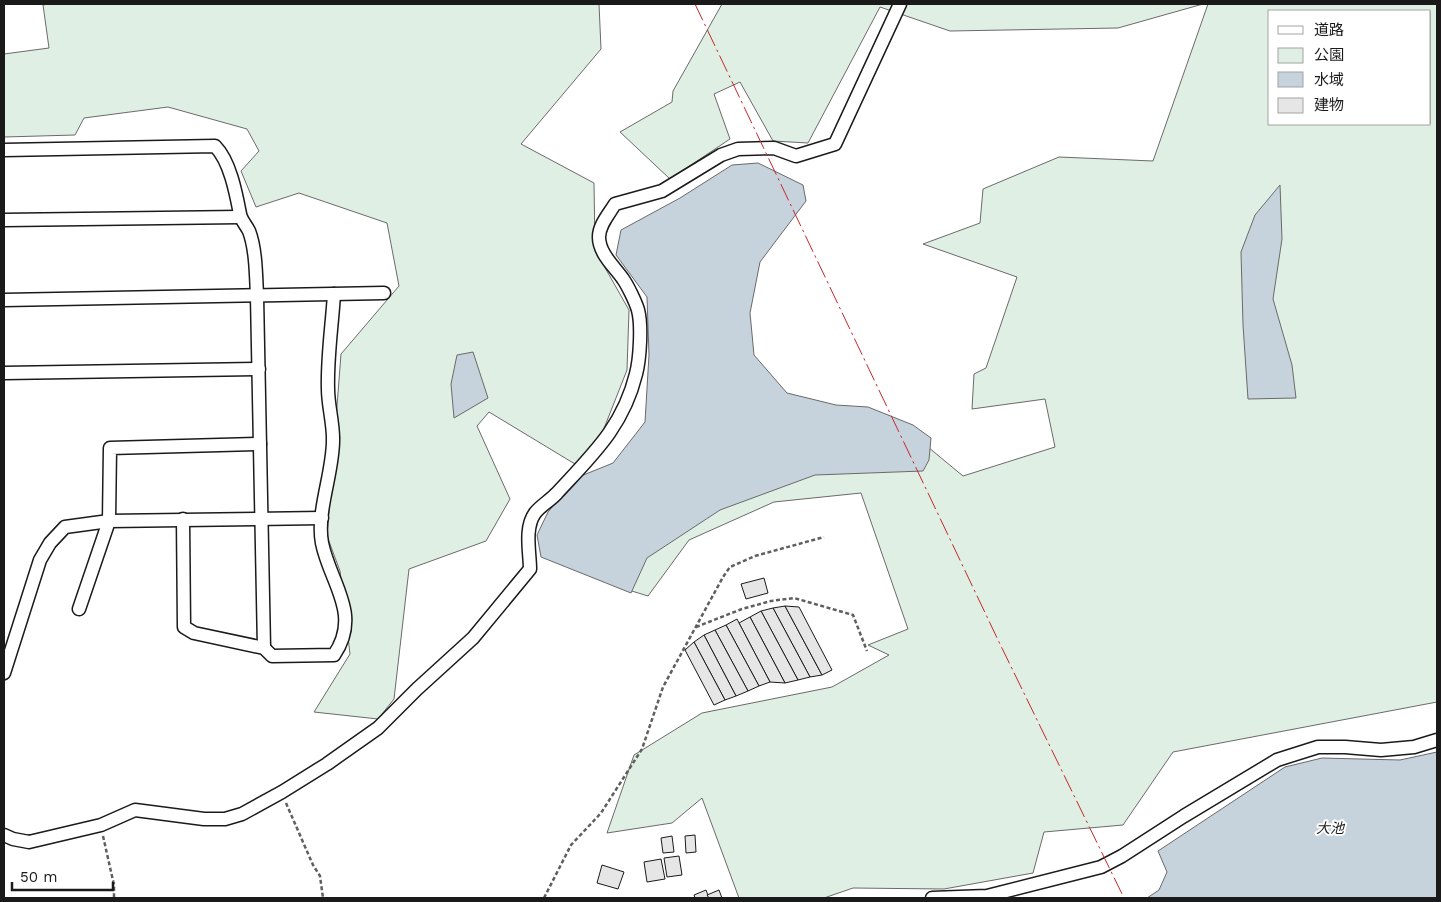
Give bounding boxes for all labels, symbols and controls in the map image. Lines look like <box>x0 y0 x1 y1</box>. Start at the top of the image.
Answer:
legend <box>1268 10 1431 125</box>
text: 道路 <box>1314 21 1344 39</box>
text: 公園 <box>1314 46 1344 64</box>
text: 水域 <box>1314 71 1344 89</box>
text: 建物 <box>1314 96 1344 114</box>
water label: 大池 <box>1316 820 1346 836</box>
scale bar <box>12 860 114 892</box>
text: 50 m <box>20 868 57 886</box>

